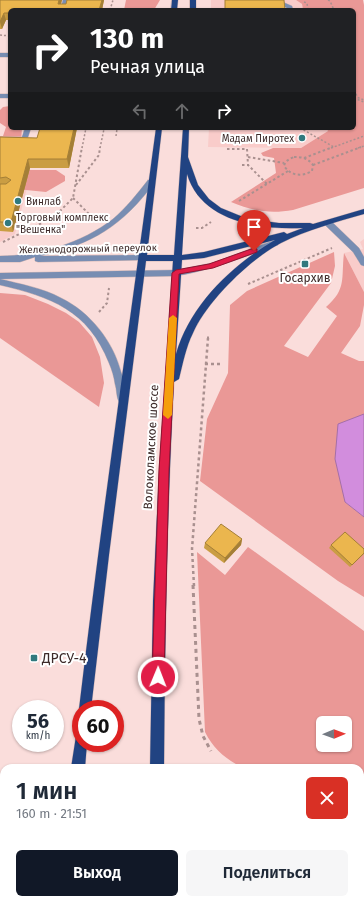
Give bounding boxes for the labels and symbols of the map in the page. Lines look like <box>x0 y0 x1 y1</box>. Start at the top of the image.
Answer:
place label: Мадам Пиротех <box>222 133 294 145</box>
marker: Мадам Пиротех <box>297 133 307 143</box>
marker: Винлаб <box>13 196 23 206</box>
place label: Винлаб <box>26 196 61 208</box>
pin <box>237 210 271 251</box>
place label: Торговый комплекс "Вешенка" <box>16 212 109 236</box>
marker: Торговый комплекс "Вешенка" <box>3 218 13 228</box>
street label: Железнодорожный переулок <box>19 242 158 256</box>
marker: Госархив <box>300 259 310 269</box>
place label: Госархив <box>280 271 331 285</box>
street label: Волоколамское шоссе <box>141 384 161 510</box>
place label: ДРСУ-4 <box>41 650 87 667</box>
marker: ДРСУ-4 <box>29 653 39 663</box>
position arrow <box>137 656 179 698</box>
speed limit sign: 60 <box>72 700 124 752</box>
north arrow <box>316 716 352 752</box>

